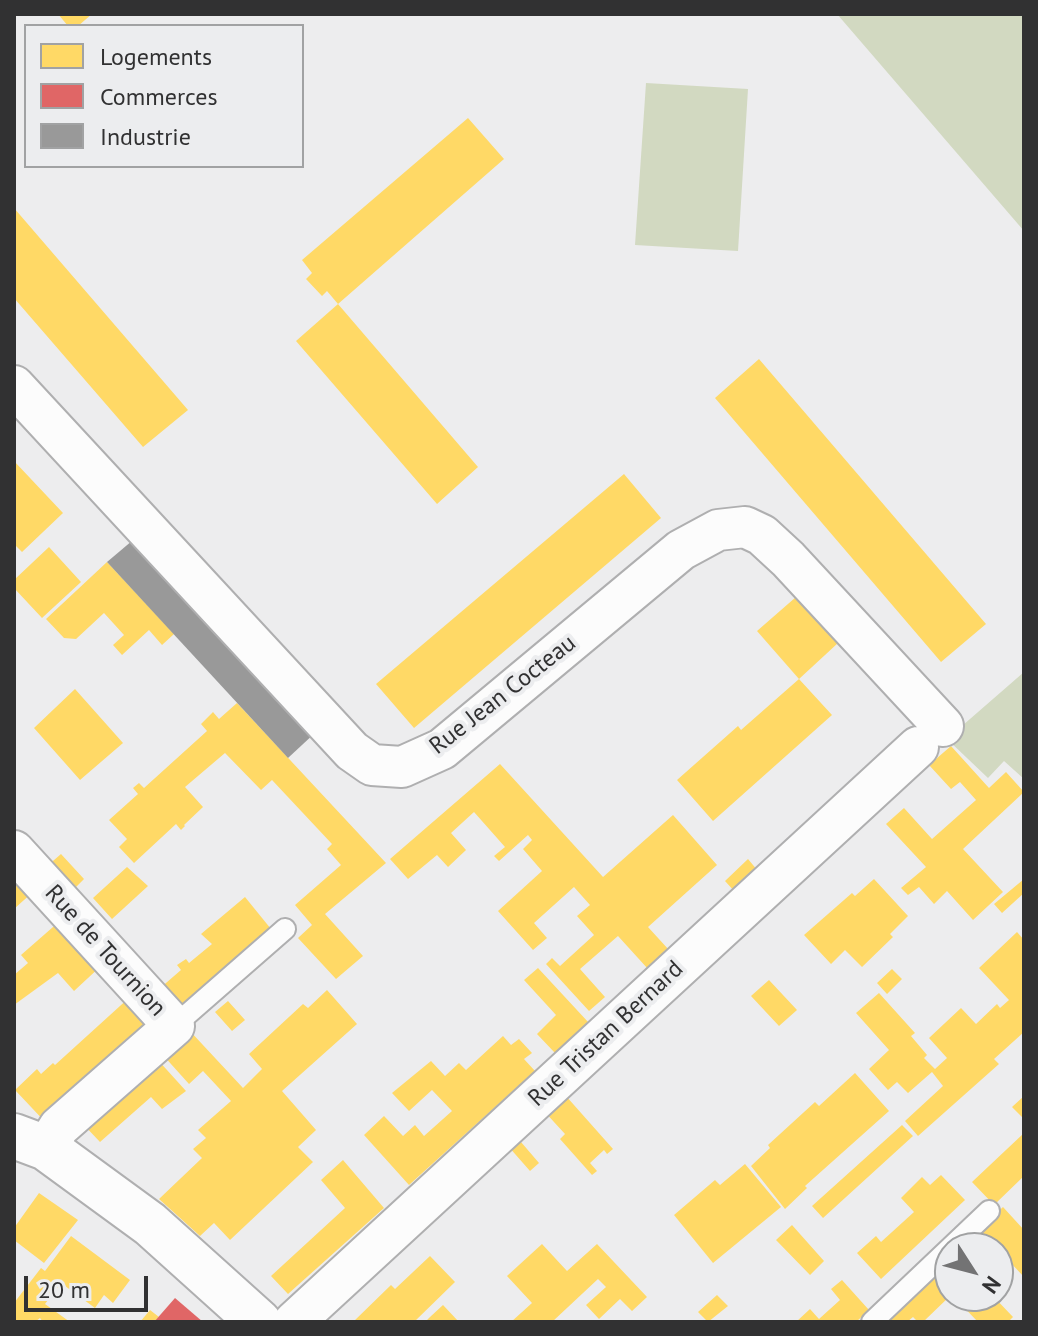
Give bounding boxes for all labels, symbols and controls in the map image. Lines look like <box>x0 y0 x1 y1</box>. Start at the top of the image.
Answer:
legend <box>24 24 304 168</box>
text: Logements <box>100 41 212 72</box>
text: Commerces <box>100 81 218 112</box>
text: Industrie <box>100 121 191 152</box>
street label: Rue Jean Cocteau <box>424 629 582 761</box>
street label: Rue de Tournion <box>38 879 172 1023</box>
street label: Rue Tristan Bernard <box>523 955 689 1113</box>
north arrow <box>934 1232 1014 1312</box>
scale bar <box>28 1260 152 1310</box>
text: N <box>976 1271 1007 1299</box>
text: 20 m <box>38 1274 90 1305</box>

